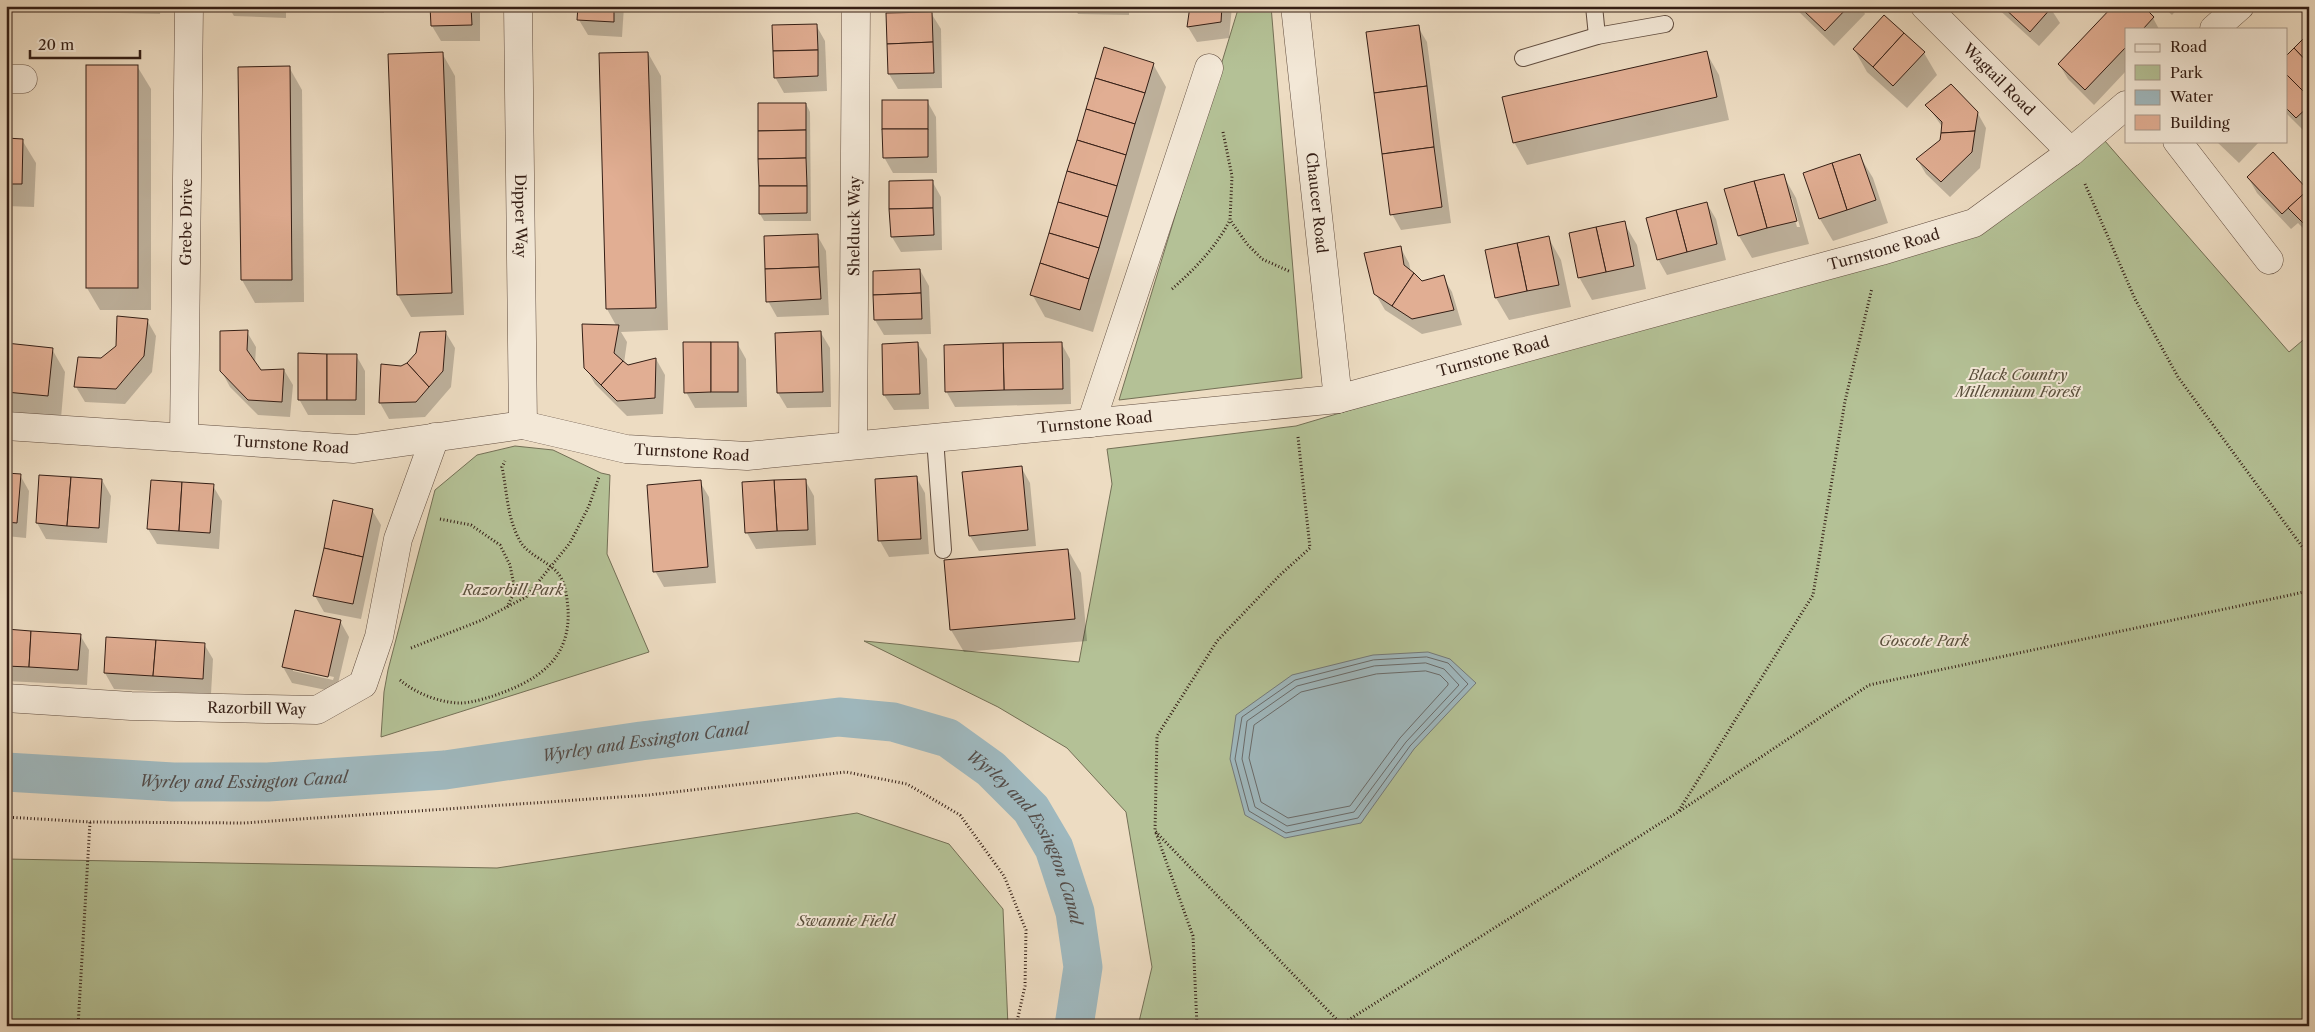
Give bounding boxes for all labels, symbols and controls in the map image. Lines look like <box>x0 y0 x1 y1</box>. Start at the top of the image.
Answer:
scale bar <box>30 28 140 60</box>
legend <box>2125 28 2288 142</box>
text: 20 m <box>38 35 74 54</box>
text: Road <box>2170 37 2207 56</box>
street label: Wagtail Road <box>1958 38 2039 119</box>
text: Park <box>2170 63 2204 82</box>
text: Water <box>2169 87 2214 106</box>
text: Building <box>2170 113 2230 132</box>
street label: Chaucer Road <box>1302 151 1332 254</box>
street label: Dipper Way <box>511 174 531 259</box>
street label: Shelduck Way <box>844 175 864 276</box>
street label: Grebe Drive <box>176 178 196 266</box>
street label: Turnstone Road <box>1826 224 1942 274</box>
street label: Turnstone Road <box>1435 332 1551 381</box>
park label: Black Country Millennium Forest <box>1954 365 2081 401</box>
street label: Turnstone Road <box>1036 407 1153 437</box>
street label: Turnstone Road <box>233 431 350 458</box>
street label: Turnstone Road <box>633 439 750 465</box>
park label: Razorbill Park <box>461 580 564 599</box>
park label: Goscote Park <box>1879 631 1969 650</box>
street label: Razorbill Way <box>207 698 307 719</box>
water label: Wyrley and Essington Canal <box>540 718 752 766</box>
water label: Wyrley and Essington Canal <box>963 745 1087 928</box>
water label: Wyrley and Essington Canal <box>139 766 350 792</box>
park label: Swannie Field <box>796 911 897 930</box>

